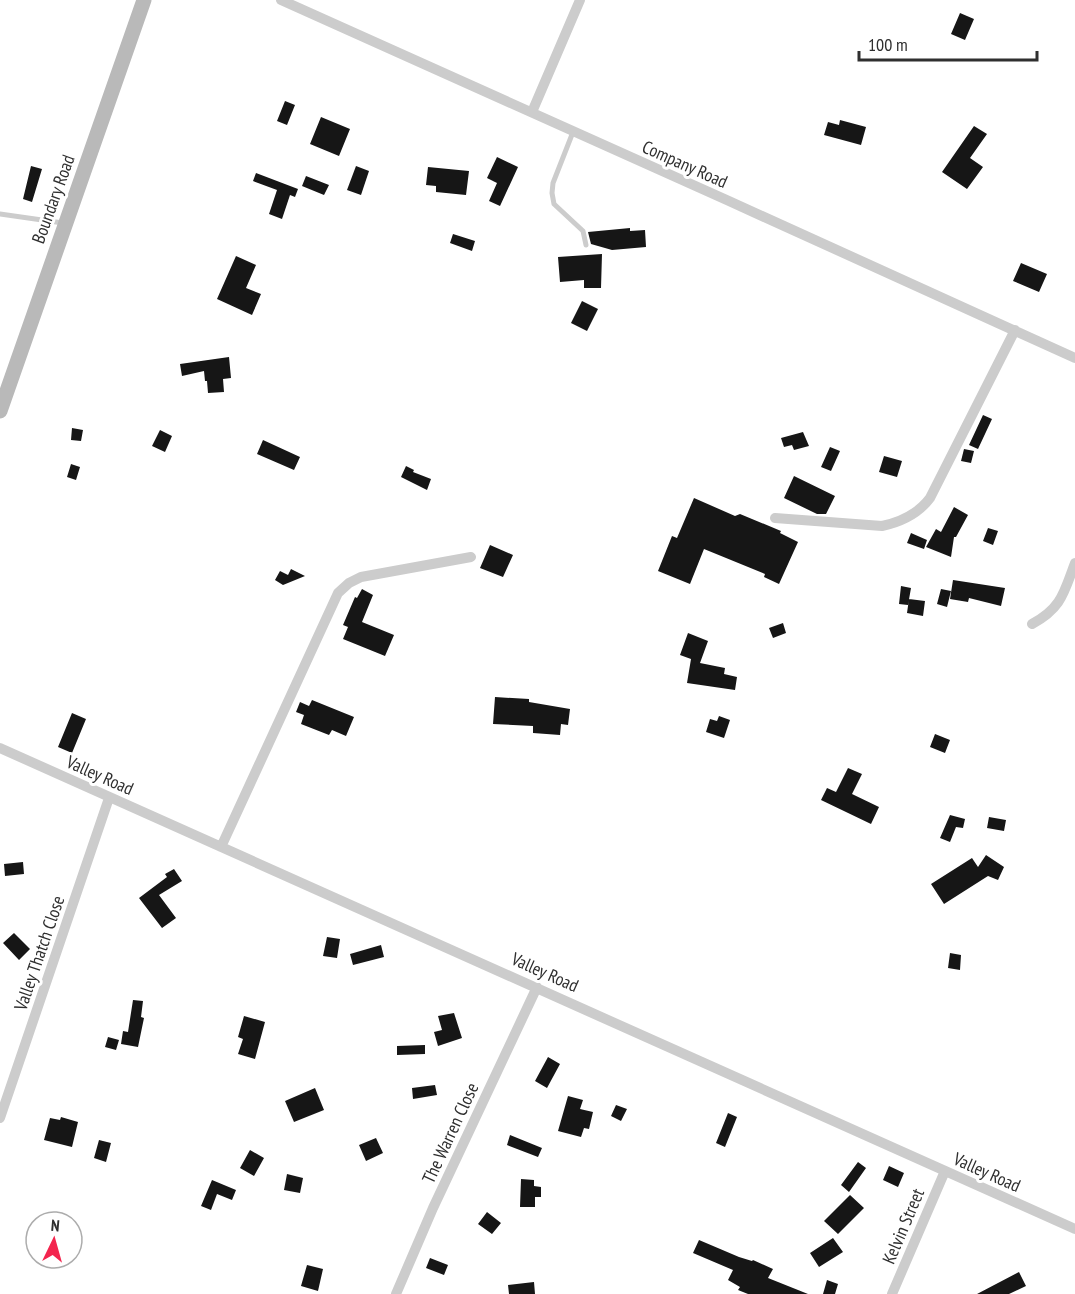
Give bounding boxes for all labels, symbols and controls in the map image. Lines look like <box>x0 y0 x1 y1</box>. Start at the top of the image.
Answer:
scale bar <box>859 24 1038 62</box>
text: 100 m <box>868 33 908 56</box>
street label: Company Road <box>639 135 731 193</box>
street label: Boundary Road <box>26 152 80 246</box>
street label: Valley Road <box>62 750 137 800</box>
street label: Valley Thatch Close <box>8 893 69 1014</box>
street label: Valley Road <box>507 947 582 997</box>
street label: The Warren Close <box>417 1079 483 1187</box>
street label: Valley Road <box>949 1147 1024 1197</box>
street label: Kelvin Street <box>877 1185 929 1267</box>
north arrow <box>24 1210 84 1270</box>
text: N <box>50 1215 60 1235</box>

